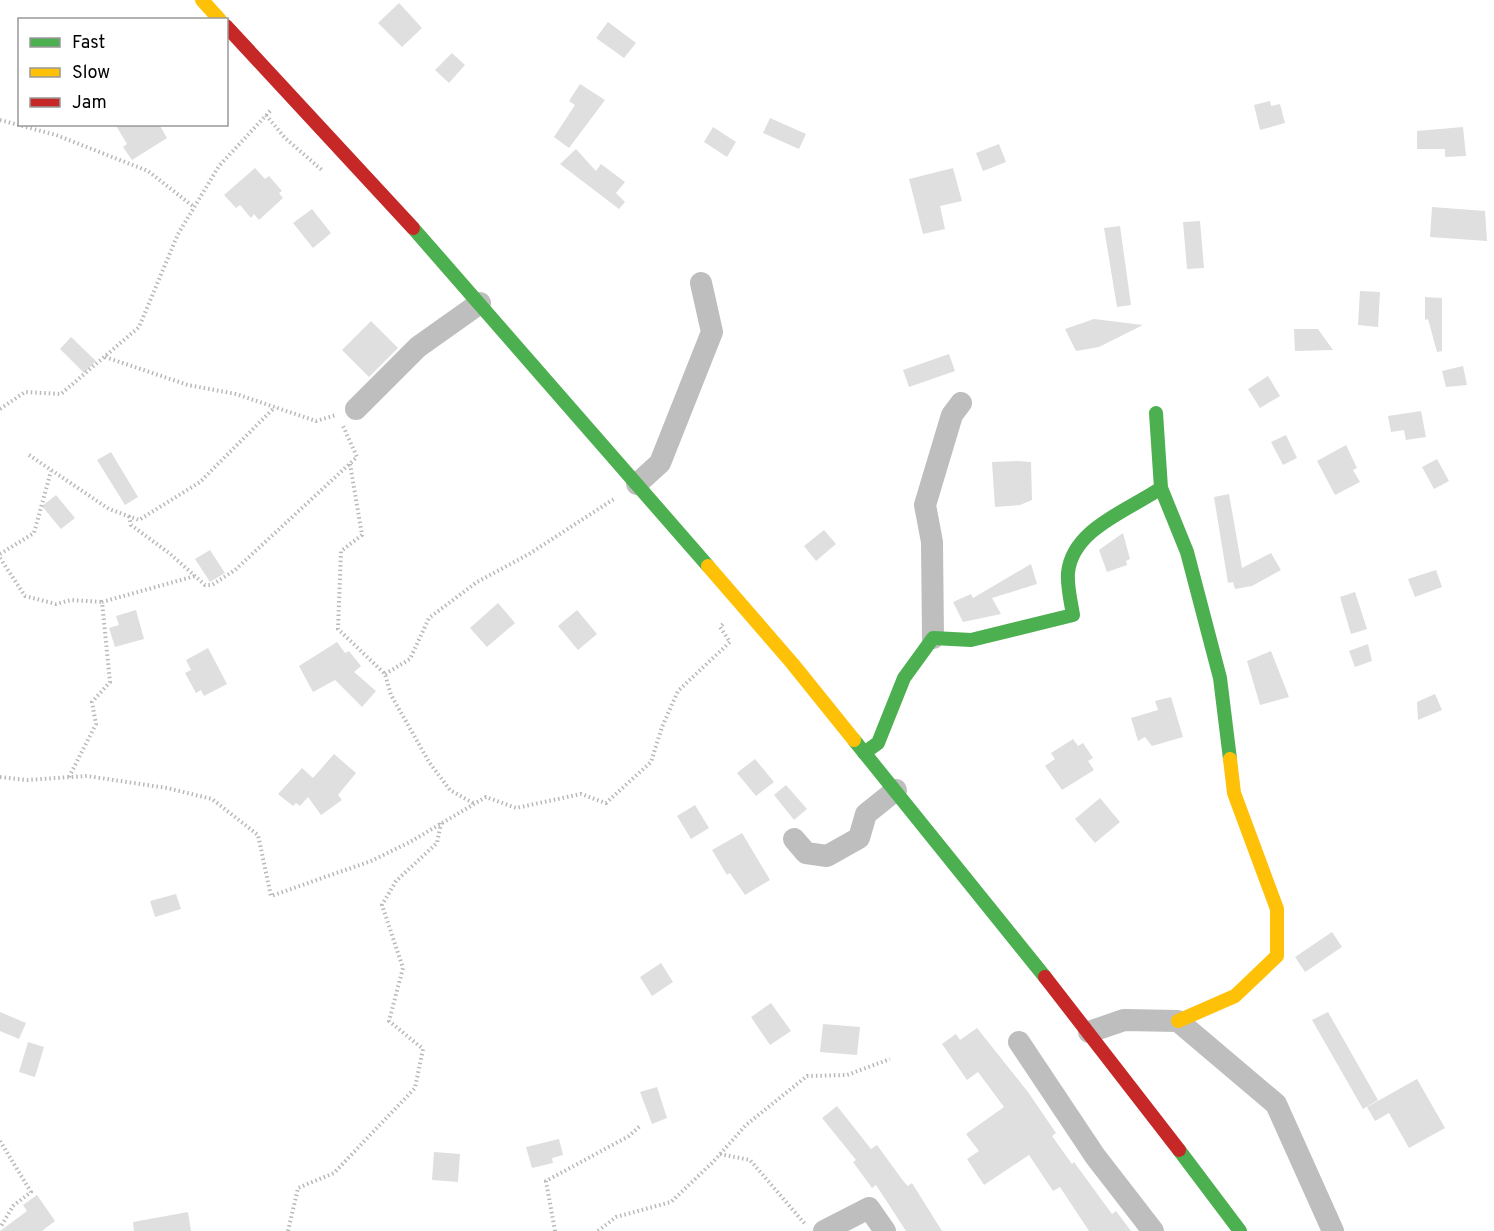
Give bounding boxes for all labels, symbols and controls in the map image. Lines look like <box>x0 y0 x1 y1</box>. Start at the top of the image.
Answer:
legend <box>18 18 228 126</box>
text: Fast <box>72 32 105 55</box>
text: Slow <box>72 62 110 85</box>
text: Jam <box>72 92 107 115</box>

